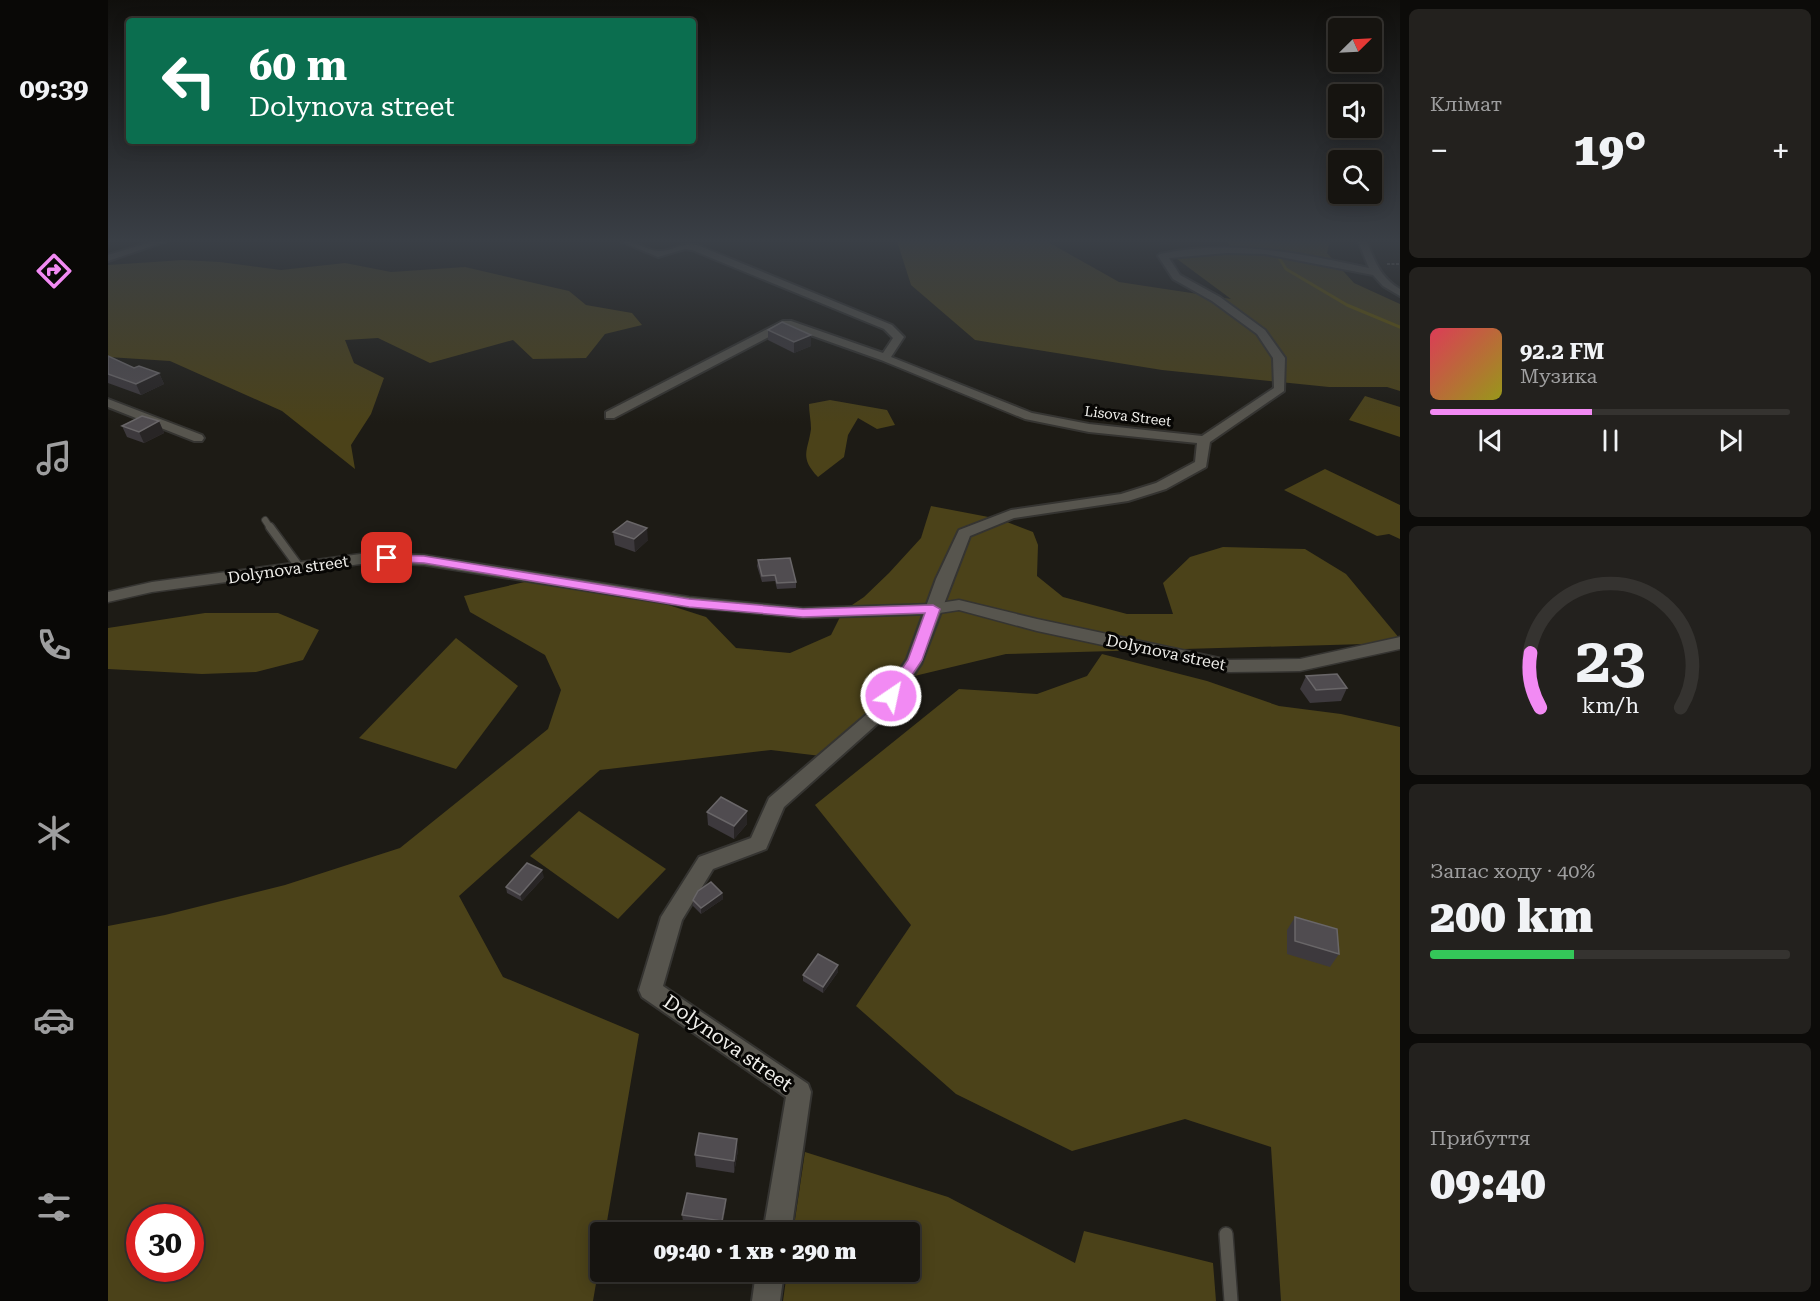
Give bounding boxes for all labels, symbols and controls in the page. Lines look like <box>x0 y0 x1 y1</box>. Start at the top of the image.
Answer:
north arrow <box>1328 18 1382 72</box>
map controls <box>1328 18 1382 204</box>
text: 60 m <box>249 41 347 90</box>
icon: left <box>150 42 228 120</box>
text: 09:39 <box>20 73 88 105</box>
button: sound <box>1328 84 1382 138</box>
text: Dolynova street <box>249 91 454 123</box>
text: Клімат <box>1430 92 1502 116</box>
text: 19° <box>1574 123 1647 176</box>
text: − <box>1430 131 1448 170</box>
text: + <box>1772 131 1790 170</box>
button: search <box>1328 150 1382 204</box>
icon: directions <box>33 250 75 292</box>
text: 92.2 FM <box>1520 339 1604 364</box>
text: Музика <box>1520 364 1597 388</box>
street label: Lisova Street <box>1084 403 1172 429</box>
icon: previous <box>1474 424 1507 457</box>
icon: pause <box>1594 424 1627 457</box>
icon: next <box>1714 424 1747 457</box>
icon: music <box>33 437 75 479</box>
pin <box>361 532 412 583</box>
icon: arrive <box>370 541 403 574</box>
street label: Dolynova street <box>226 552 350 587</box>
icon: phone <box>33 624 75 666</box>
text: 23 <box>1575 624 1645 697</box>
street label: Dolynova street <box>1104 631 1227 674</box>
position arrow <box>859 664 923 728</box>
text: km/h <box>1581 693 1639 718</box>
icon: climate <box>33 812 75 854</box>
text: Запас ходу · 40% <box>1430 859 1595 883</box>
text: 200 km <box>1430 890 1593 943</box>
street label: Dolynova street <box>659 990 798 1097</box>
icon: car <box>33 999 75 1041</box>
text: Прибуття <box>1430 1126 1531 1150</box>
text: 09:40 <box>1430 1157 1546 1210</box>
icon: filters <box>33 1186 75 1228</box>
speed limit sign: 30 <box>126 1204 204 1282</box>
text: 09:40 · 1 хв · 290 m <box>654 1239 856 1264</box>

